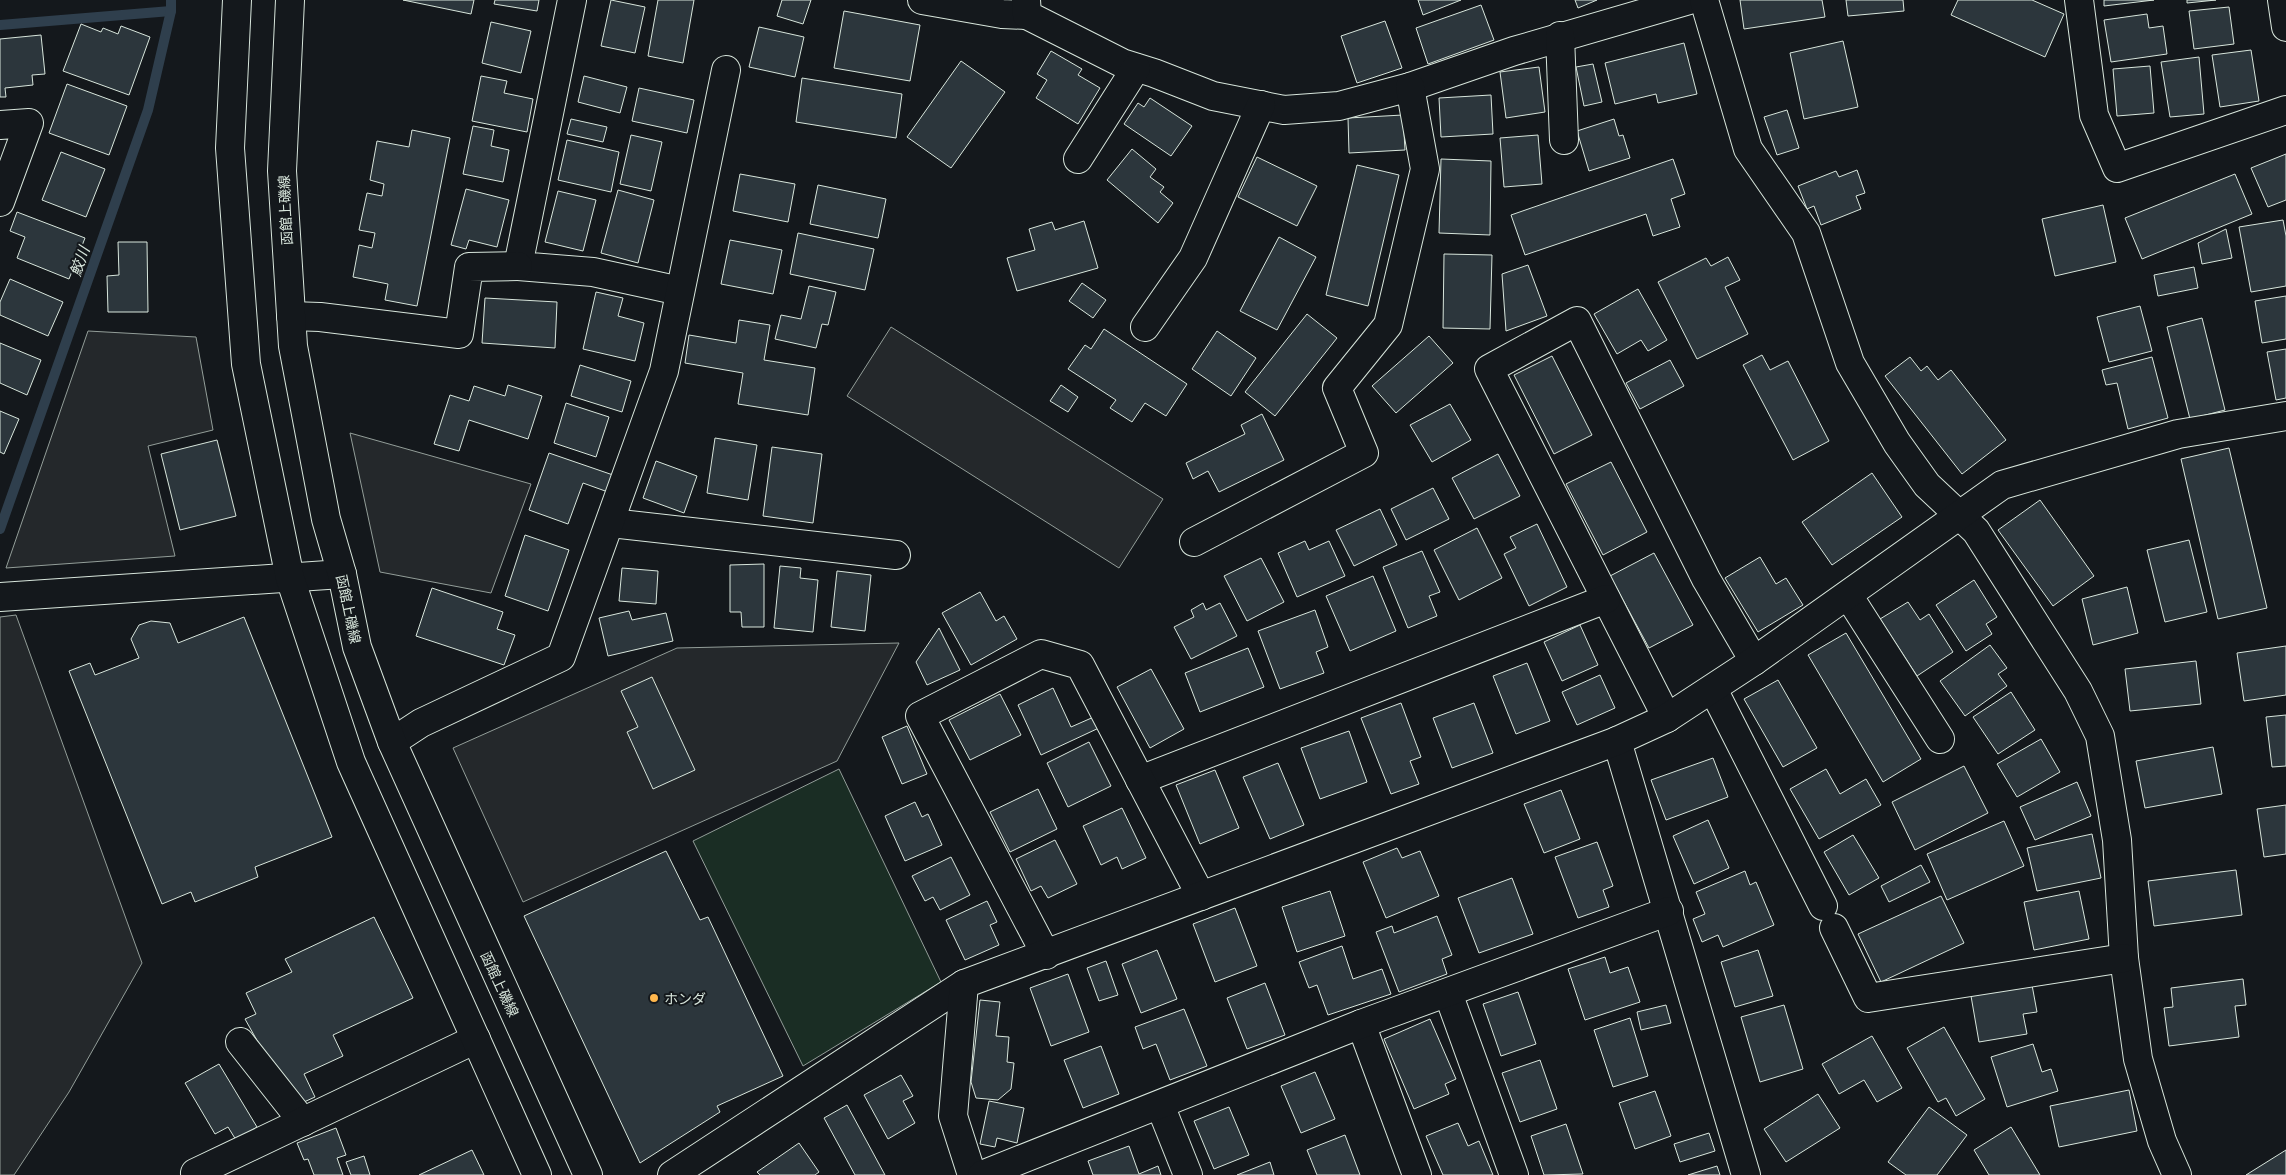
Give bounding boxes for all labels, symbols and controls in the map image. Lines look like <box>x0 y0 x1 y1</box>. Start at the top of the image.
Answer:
street label: 函館上磯線 <box>274 175 296 245</box>
water label: 鮫川 <box>65 242 94 278</box>
street label: 函館上磯線 <box>332 573 366 645</box>
street label: 函館上磯線 <box>477 948 523 1020</box>
place label: ホンダ <box>664 989 706 1008</box>
marker: ホンダ <box>648 992 660 1004</box>

